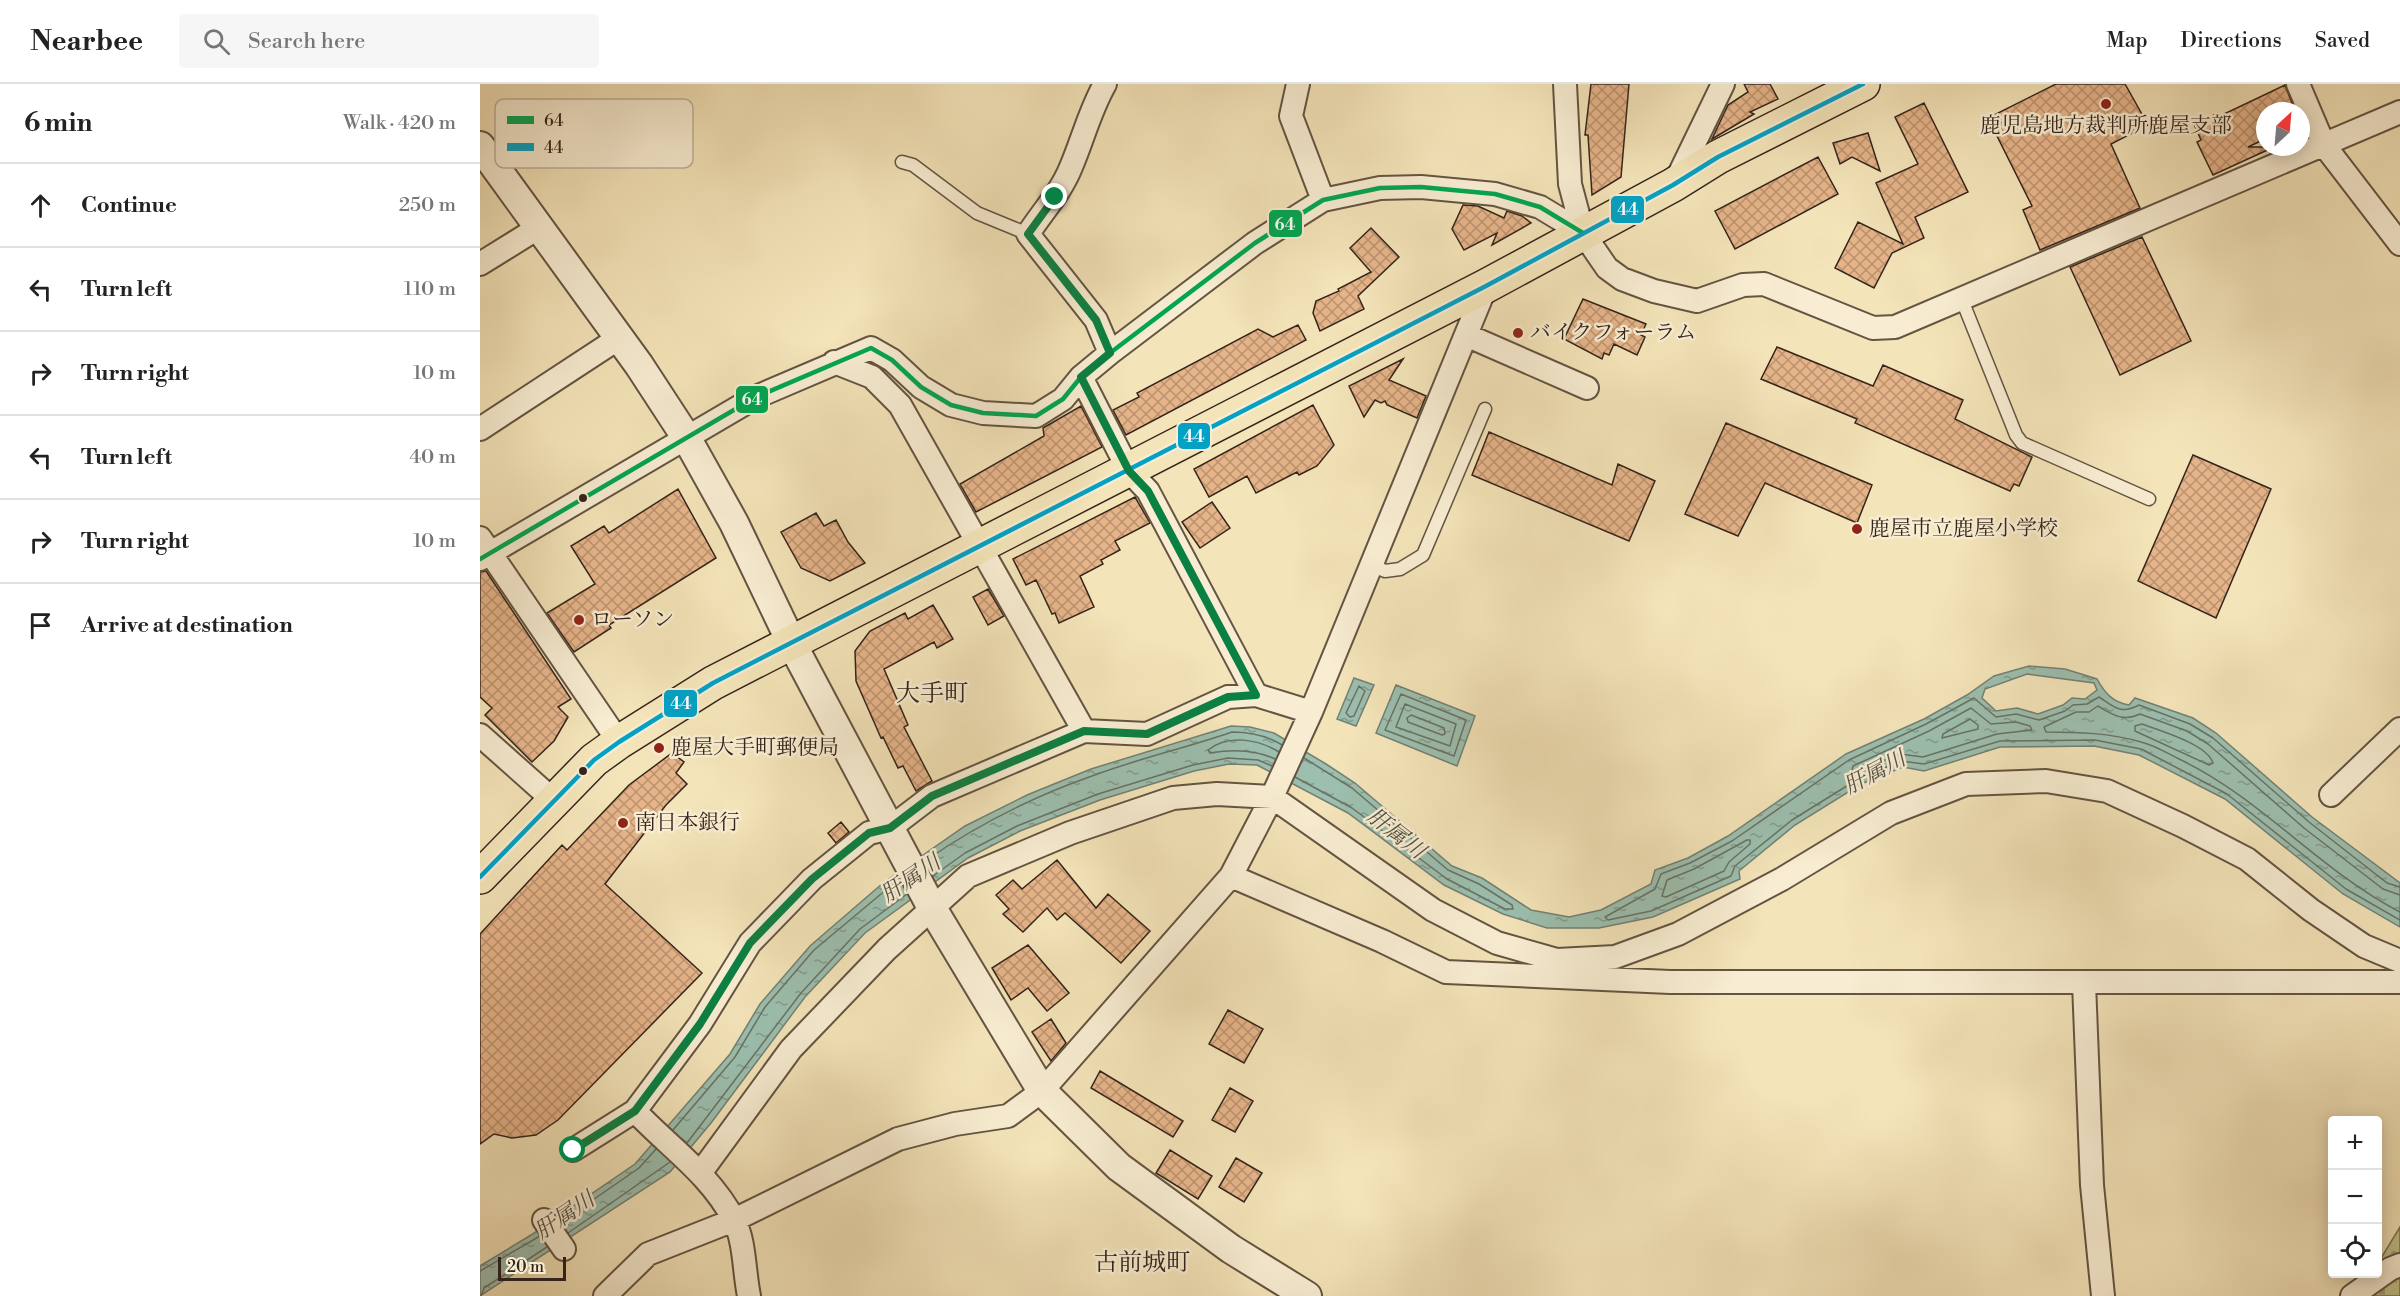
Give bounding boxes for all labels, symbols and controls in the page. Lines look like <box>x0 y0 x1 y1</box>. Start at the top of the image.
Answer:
search box <box>179 14 599 68</box>
text: Nearbee <box>30 24 143 59</box>
icon: search <box>200 25 233 58</box>
text: Search here <box>248 28 365 55</box>
text: Map <box>2106 28 2148 54</box>
text: Directions <box>2181 28 2282 54</box>
text: Saved <box>2315 28 2370 54</box>
marker: 鹿児島地方裁判所鹿屋支部 <box>2099 97 2113 111</box>
legend <box>495 99 693 168</box>
north arrow <box>2256 102 2310 156</box>
text: 6 min <box>24 107 92 139</box>
text: Walk · 420 m <box>343 111 456 136</box>
text: 64 <box>544 111 564 131</box>
place label: 鹿児島地方裁判所鹿屋支部 <box>1980 113 2232 139</box>
text: 44 <box>544 138 564 158</box>
route end <box>1041 183 1067 209</box>
icon: ahead <box>24 189 57 222</box>
text: Continue <box>81 192 177 219</box>
text: 250 m <box>399 193 456 218</box>
line badge: 44 <box>1610 195 1645 224</box>
text: 44 <box>1617 200 1639 220</box>
line badge: 64 <box>1268 209 1303 238</box>
text: 64 <box>1274 215 1296 235</box>
icon: left <box>24 273 57 306</box>
text: Turn left <box>81 276 172 303</box>
text: 110 m <box>404 277 456 302</box>
place label: バイクフォーラム <box>1530 320 1696 346</box>
marker: バイクフォーラム <box>1511 326 1525 340</box>
icon: right <box>24 357 57 390</box>
text: Turn right <box>81 360 189 387</box>
text: 10 m <box>413 361 456 386</box>
line badge: 64 <box>735 385 769 414</box>
text: 64 <box>741 390 763 410</box>
line badge: 44 <box>1177 422 1211 450</box>
text: 44 <box>1183 427 1205 447</box>
icon: left <box>24 441 57 474</box>
text: Turn left <box>81 444 172 471</box>
text: 40 m <box>409 445 456 470</box>
unlabelled marker <box>577 492 589 504</box>
place label: 鹿屋市立鹿屋小学校 <box>1869 516 2058 542</box>
marker: 鹿屋市立鹿屋小学校 <box>1850 522 1864 536</box>
icon: right <box>24 525 57 558</box>
text: Turn right <box>81 528 189 555</box>
text: 10 m <box>413 529 456 554</box>
place label: ローソン <box>591 607 674 633</box>
icon: arrive <box>24 609 57 642</box>
text: Arrive at destination <box>81 612 293 639</box>
marker: ローソン <box>572 613 586 627</box>
district label: 大手町 <box>896 679 968 709</box>
line badge: 44 <box>663 689 698 718</box>
text: 44 <box>670 694 692 714</box>
place label: 鹿屋大手町郵便局 <box>671 735 839 761</box>
marker: 鹿屋大手町郵便局 <box>652 741 666 755</box>
water label: 肝属川 <box>1840 745 1912 800</box>
unlabelled marker <box>577 765 589 777</box>
water label: 肝属川 <box>1362 803 1432 866</box>
place label: 南日本銀行 <box>635 810 740 836</box>
marker: 南日本銀行 <box>616 816 630 830</box>
water label: 肝属川 <box>876 848 948 909</box>
map controls <box>2328 1116 2382 1278</box>
button: + <box>2328 1116 2382 1170</box>
route start <box>559 1136 585 1162</box>
button: − <box>2328 1170 2382 1224</box>
water label: 肝属川 <box>530 1185 602 1246</box>
button: locate <box>2328 1224 2382 1278</box>
district label: 古前城町 <box>1094 1248 1190 1278</box>
scale bar <box>498 1254 566 1282</box>
text: 20 m <box>507 1257 544 1277</box>

